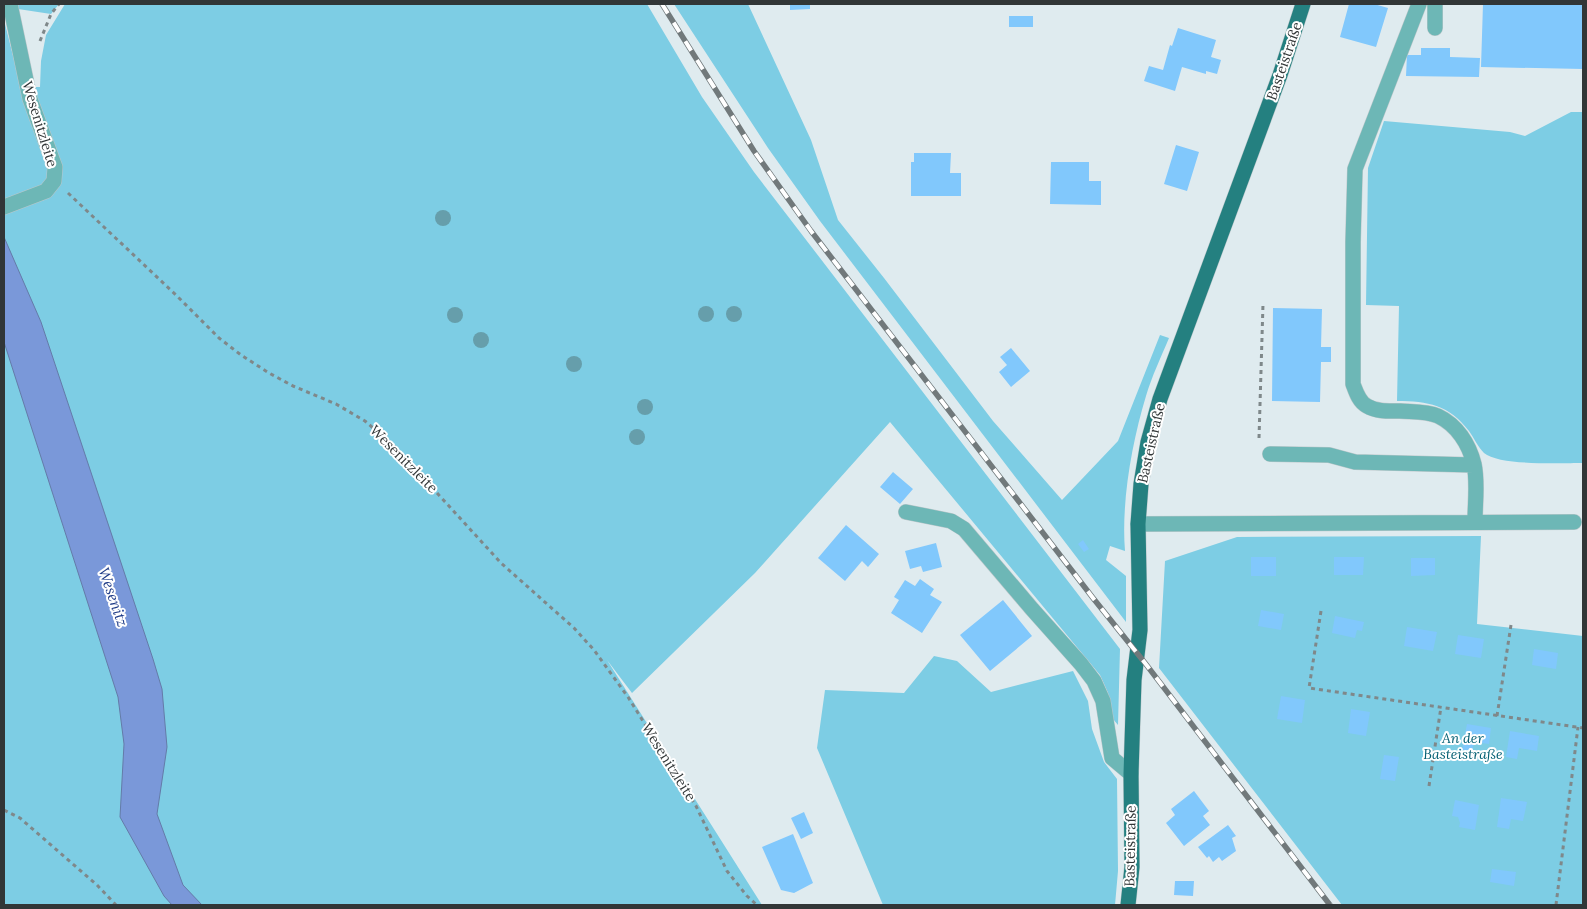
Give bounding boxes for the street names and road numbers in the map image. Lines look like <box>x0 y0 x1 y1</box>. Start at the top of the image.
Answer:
street label: Basteistraße <box>1262 19 1306 102</box>
street label: Wesenitzleite <box>18 79 62 169</box>
street label: Basteistraße <box>1133 401 1169 485</box>
street label: Wesenitzleite <box>366 421 442 497</box>
street label: Wesenitzleite <box>638 720 700 805</box>
street label: Basteistraße <box>1120 805 1140 887</box>

